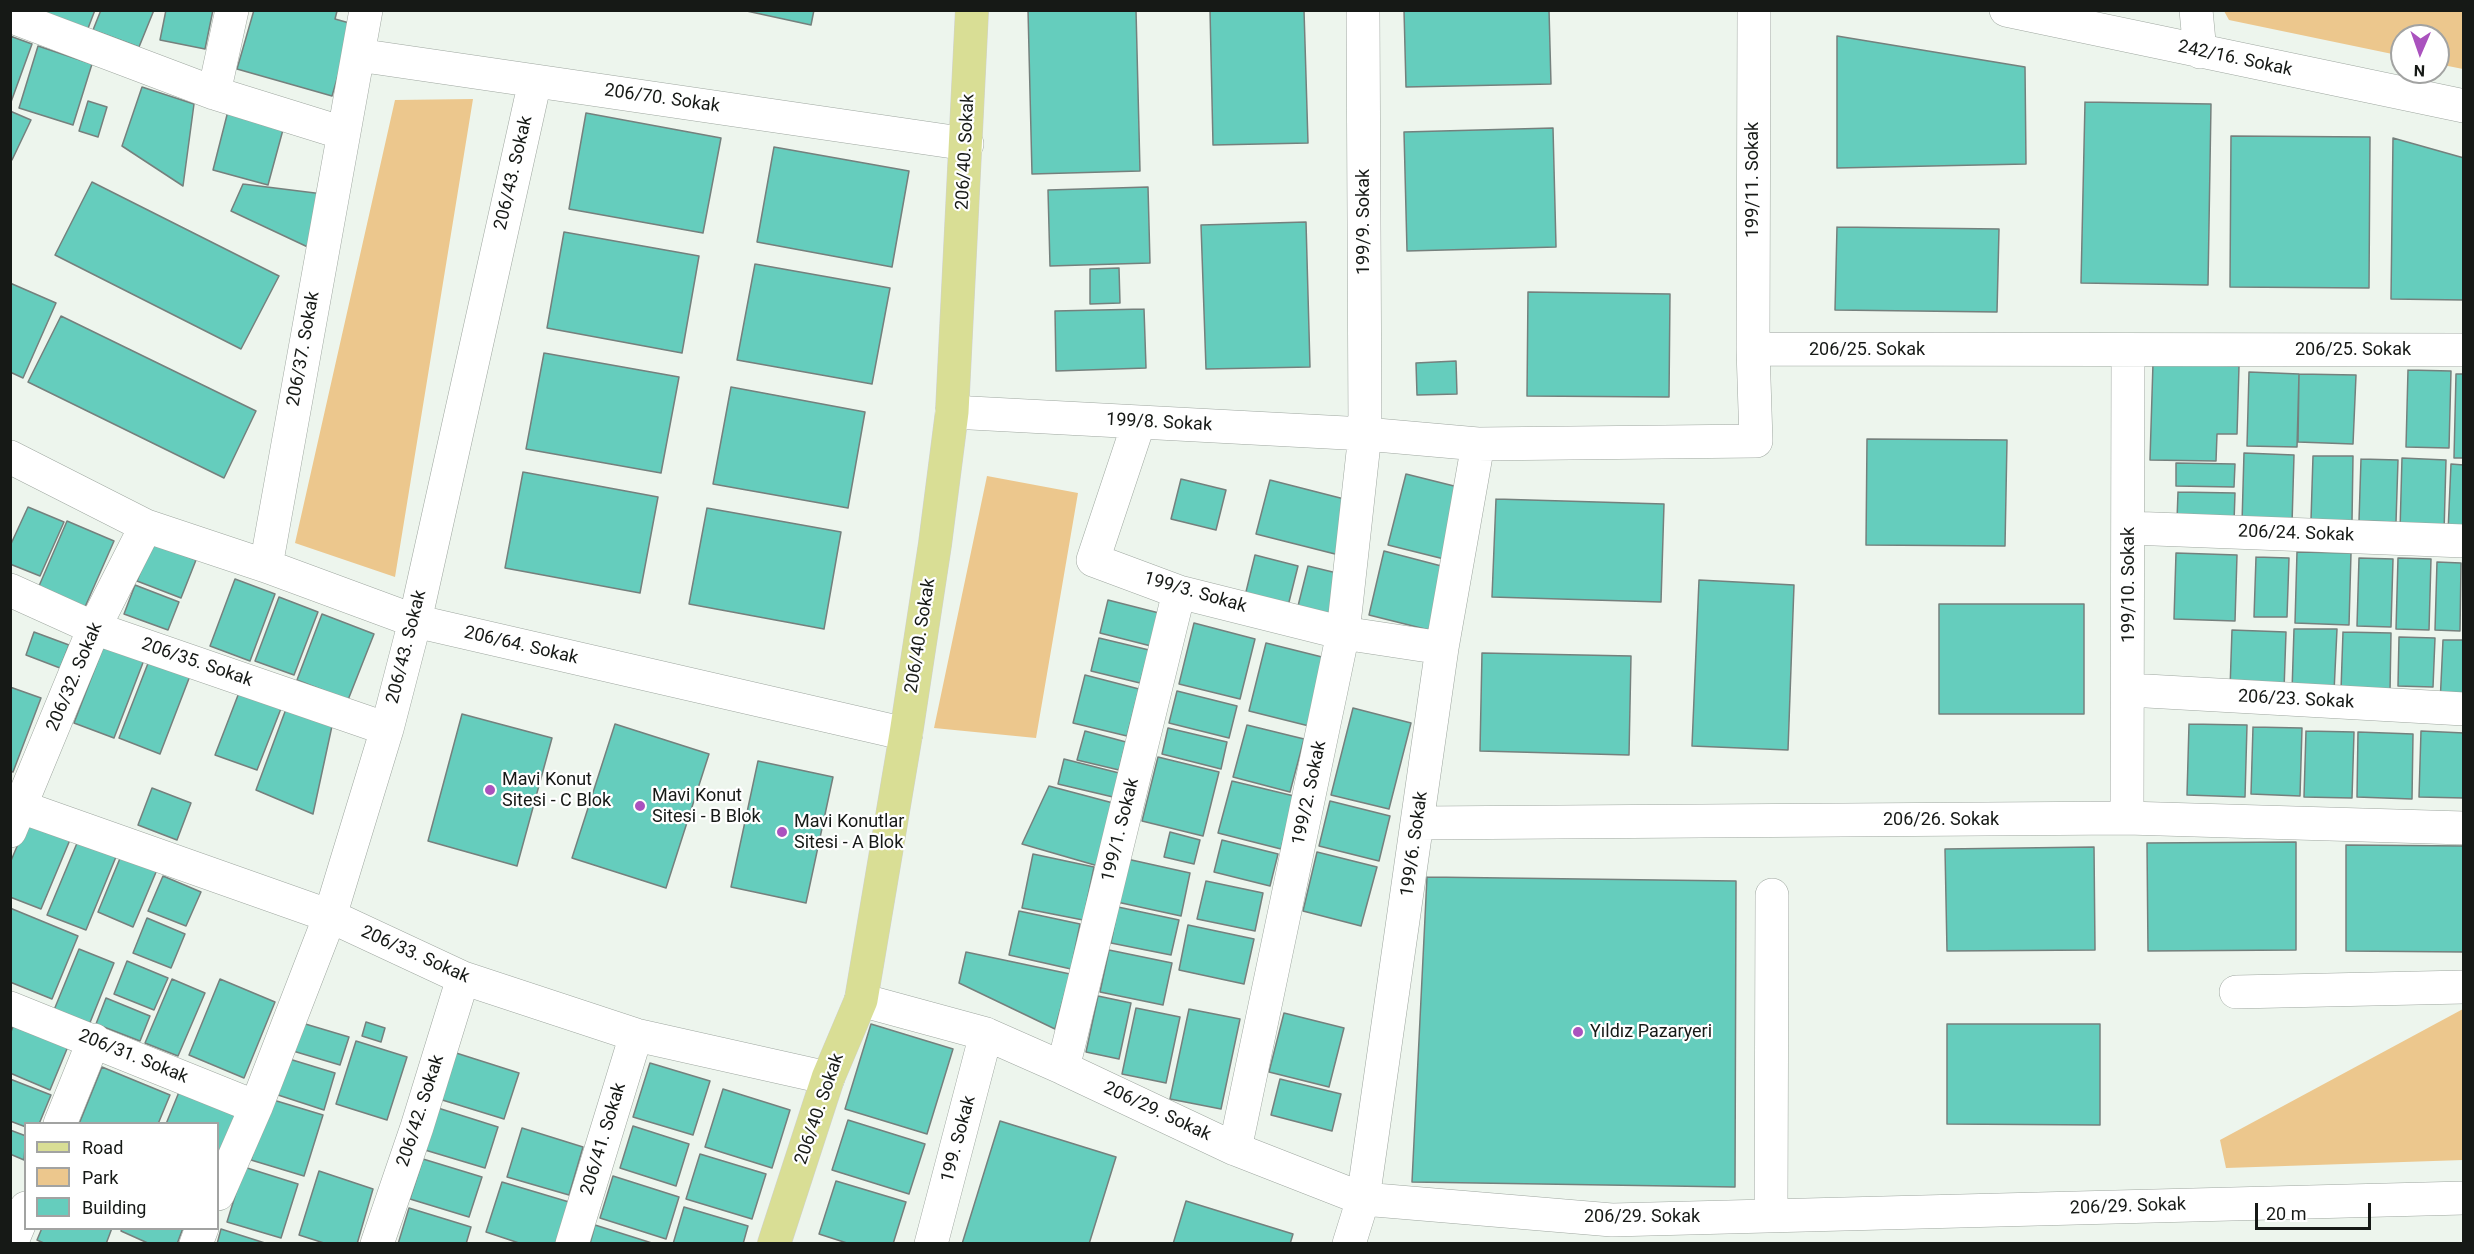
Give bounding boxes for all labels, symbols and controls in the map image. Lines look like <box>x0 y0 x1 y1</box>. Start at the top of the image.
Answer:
north arrow <box>2390 24 2450 84</box>
street label: 242/16. Sokak <box>2176 36 2294 82</box>
text: N <box>2413 61 2425 80</box>
street label: 206/70. Sokak <box>603 80 721 118</box>
street label: 206/40. Sokak <box>952 93 980 211</box>
street label: 206/43. Sokak <box>490 114 538 232</box>
street label: 199/11. Sokak <box>1742 122 1764 238</box>
street label: 199/9. Sokak <box>1353 169 1375 275</box>
street label: 206/37. Sokak <box>283 290 325 408</box>
street label: 206/25. Sokak <box>1809 339 1925 361</box>
street label: 206/25. Sokak <box>2295 339 2411 361</box>
street label: 199/8. Sokak <box>1105 409 1213 437</box>
street label: 206/24. Sokak <box>2238 521 2354 547</box>
street label: 199/10. Sokak <box>2118 527 2140 643</box>
street label: 199/3. Sokak <box>1141 568 1249 618</box>
street label: 206/40. Sokak <box>901 577 941 695</box>
street label: 206/43. Sokak <box>382 588 432 706</box>
street label: 206/32. Sokak <box>42 619 108 735</box>
street label: 206/64. Sokak <box>462 622 580 670</box>
street label: 206/35. Sokak <box>139 634 255 692</box>
street label: 206/23. Sokak <box>2237 686 2355 714</box>
street label: 199/2. Sokak <box>1288 739 1332 847</box>
place label: Mavi Konut Sitesi - C Blok <box>502 769 611 812</box>
street label: 199/1. Sokak <box>1098 776 1144 884</box>
marker: Mavi Konut Sitesi - C Blok <box>483 783 497 797</box>
place label: Mavi Konut Sitesi - B Blok <box>652 785 761 828</box>
street label: 199/6. Sokak <box>1397 790 1433 898</box>
marker: Mavi Konut Sitesi - B Blok <box>633 799 647 813</box>
street label: 206/26. Sokak <box>1883 809 1999 831</box>
place label: Mavi Konutlar Sitesi - A Blok <box>794 811 904 854</box>
marker: Mavi Konutlar Sitesi - A Blok <box>775 825 789 839</box>
street label: 206/33. Sokak <box>358 922 472 988</box>
place label: Yıldız Pazaryeri <box>1590 1021 1712 1043</box>
street label: 206/31. Sokak <box>75 1025 191 1089</box>
marker: Yıldız Pazaryeri <box>1571 1025 1585 1039</box>
street label: 206/40. Sokak <box>791 1051 849 1167</box>
street label: 206/42. Sokak <box>393 1052 449 1170</box>
street label: 206/29. Sokak <box>1100 1078 1214 1146</box>
street label: 206/41. Sokak <box>577 1080 631 1198</box>
street label: 199. Sokak <box>937 1093 981 1185</box>
legend <box>24 1122 219 1230</box>
text: Road <box>82 1137 123 1158</box>
text: Park <box>82 1167 118 1188</box>
scale bar <box>2258 1191 2374 1229</box>
street label: 206/29. Sokak <box>2070 1194 2186 1220</box>
text: Building <box>82 1197 146 1218</box>
text: 20 m <box>2266 1203 2306 1224</box>
street label: 206/29. Sokak <box>1584 1206 1700 1228</box>

